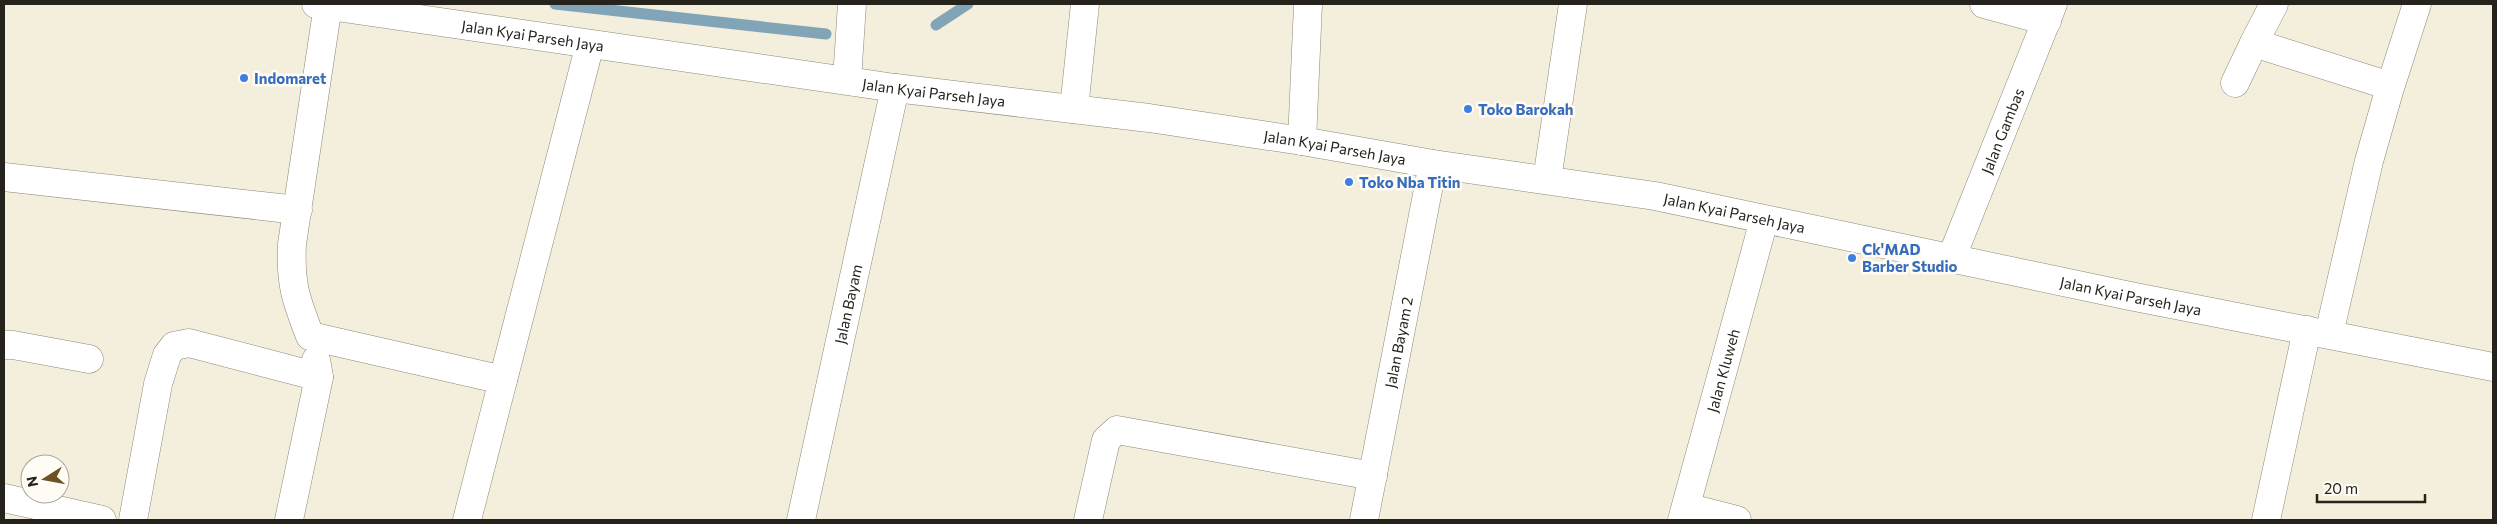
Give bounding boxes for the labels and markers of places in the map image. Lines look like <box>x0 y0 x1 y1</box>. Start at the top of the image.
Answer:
place label: Indomaret <box>254 69 326 87</box>
marker: Indomaret <box>238 72 250 84</box>
place label: Toko Barokah <box>1478 100 1574 118</box>
marker: Toko Barokah <box>1462 103 1474 115</box>
place label: Toko Nba Titin <box>1359 173 1461 191</box>
marker: Toko Nba Titin <box>1343 176 1355 188</box>
place label: Ck'MAD Barber Studio <box>1862 240 1958 275</box>
marker: Ck'MAD Barber Studio <box>1846 252 1858 264</box>

